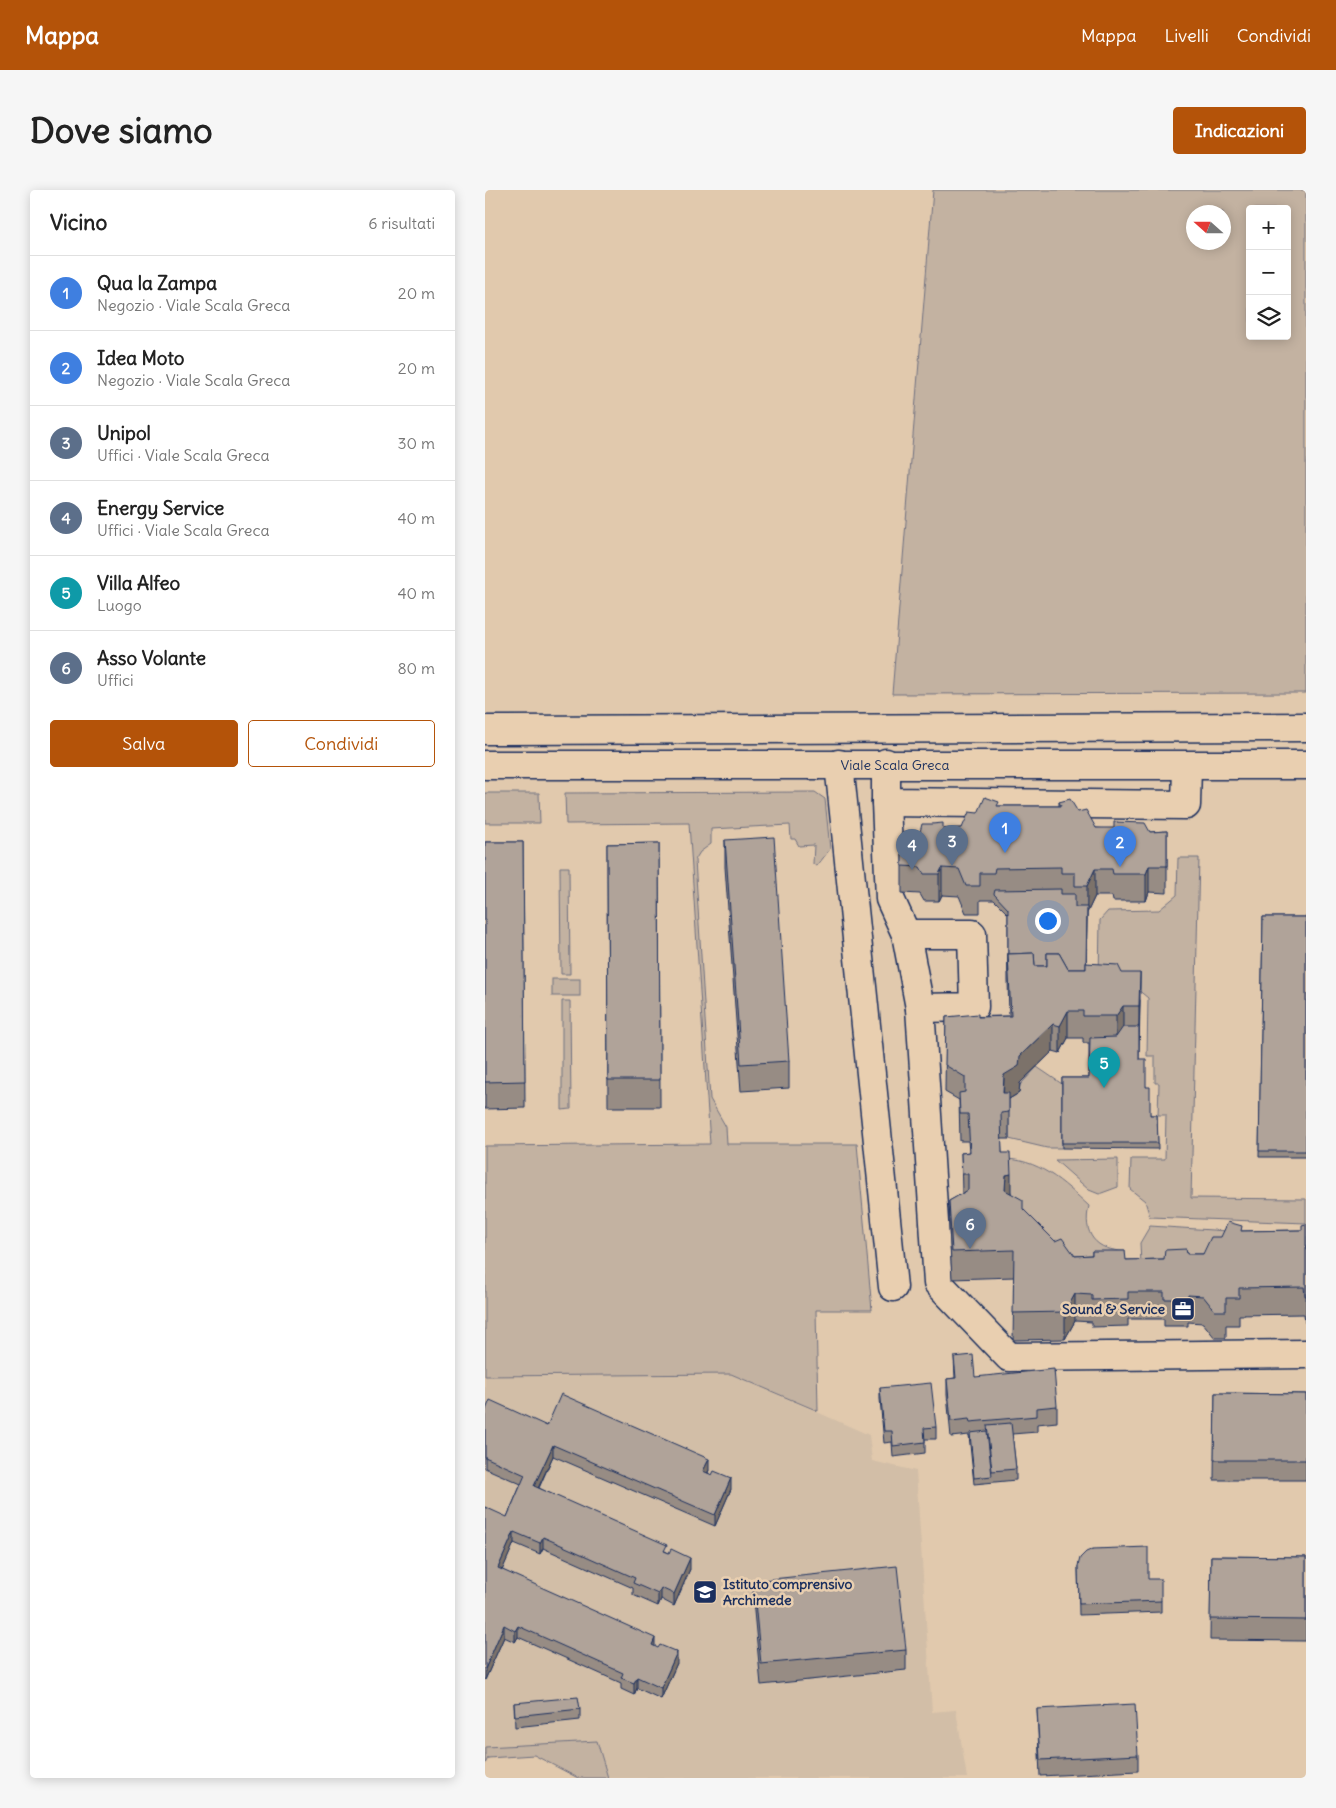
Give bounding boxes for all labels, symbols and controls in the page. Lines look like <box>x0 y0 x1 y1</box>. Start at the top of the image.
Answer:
text: Mappa <box>25 20 99 50</box>
text: Mappa <box>1081 24 1136 47</box>
text: Livelli <box>1164 24 1209 47</box>
text: Condividi <box>1237 24 1311 47</box>
button: Indicazioni <box>1173 107 1306 154</box>
text: Dove siamo <box>30 108 213 152</box>
north arrow <box>1186 205 1231 250</box>
map controls <box>1246 205 1291 340</box>
button: + <box>1246 205 1291 250</box>
text: Vicino <box>50 209 107 236</box>
text: 6 risultati <box>368 213 435 233</box>
button: − <box>1246 250 1291 295</box>
text: Qua la Zampa <box>97 271 217 295</box>
text: 1 <box>63 283 69 303</box>
text: 20 m <box>398 283 435 303</box>
text: Negozio · Viale Scala Greca <box>97 295 290 315</box>
button: layers <box>1246 295 1291 340</box>
text: Idea Moto <box>97 346 185 370</box>
text: 2 <box>62 358 70 378</box>
text: 20 m <box>398 358 435 378</box>
text: Negozio · Viale Scala Greca <box>97 370 290 390</box>
text: Unipol <box>97 421 151 445</box>
text: 3 <box>61 433 71 453</box>
text: 30 m <box>398 433 435 453</box>
text: Uffici · Viale Scala Greca <box>97 445 270 465</box>
text: Energy Service <box>97 496 224 520</box>
text: 4 <box>61 508 71 528</box>
text: 40 m <box>397 508 435 528</box>
text: Uffici · Viale Scala Greca <box>97 520 270 540</box>
text: Villa Alfeo <box>97 571 180 595</box>
text: 5 <box>61 583 71 603</box>
text: 40 m <box>397 583 435 603</box>
text: Luogo <box>97 595 142 615</box>
text: Asso Volante <box>97 646 206 670</box>
text: 6 <box>61 658 71 678</box>
text: 80 m <box>397 658 435 678</box>
text: Uffici <box>97 670 134 690</box>
button: Salva <box>50 720 238 767</box>
button: Condividi <box>248 720 435 767</box>
street label: Viale Scala Greca <box>840 756 950 774</box>
pin: 1 <box>989 812 1021 853</box>
pin: 3 <box>936 825 968 866</box>
pin: 2 <box>1104 826 1136 867</box>
pin: 4 <box>896 829 928 870</box>
your location <box>1035 908 1061 934</box>
pin: 5 <box>1088 1047 1120 1088</box>
pin: 6 <box>954 1208 986 1249</box>
office icon: Sound & Service <box>1170 1296 1196 1322</box>
place label: Sound & Service <box>1062 1300 1165 1318</box>
place label: Istituto comprensivo Archimede <box>723 1575 853 1609</box>
school or university icon: Istituto comprensivo Archimede <box>692 1579 718 1605</box>

